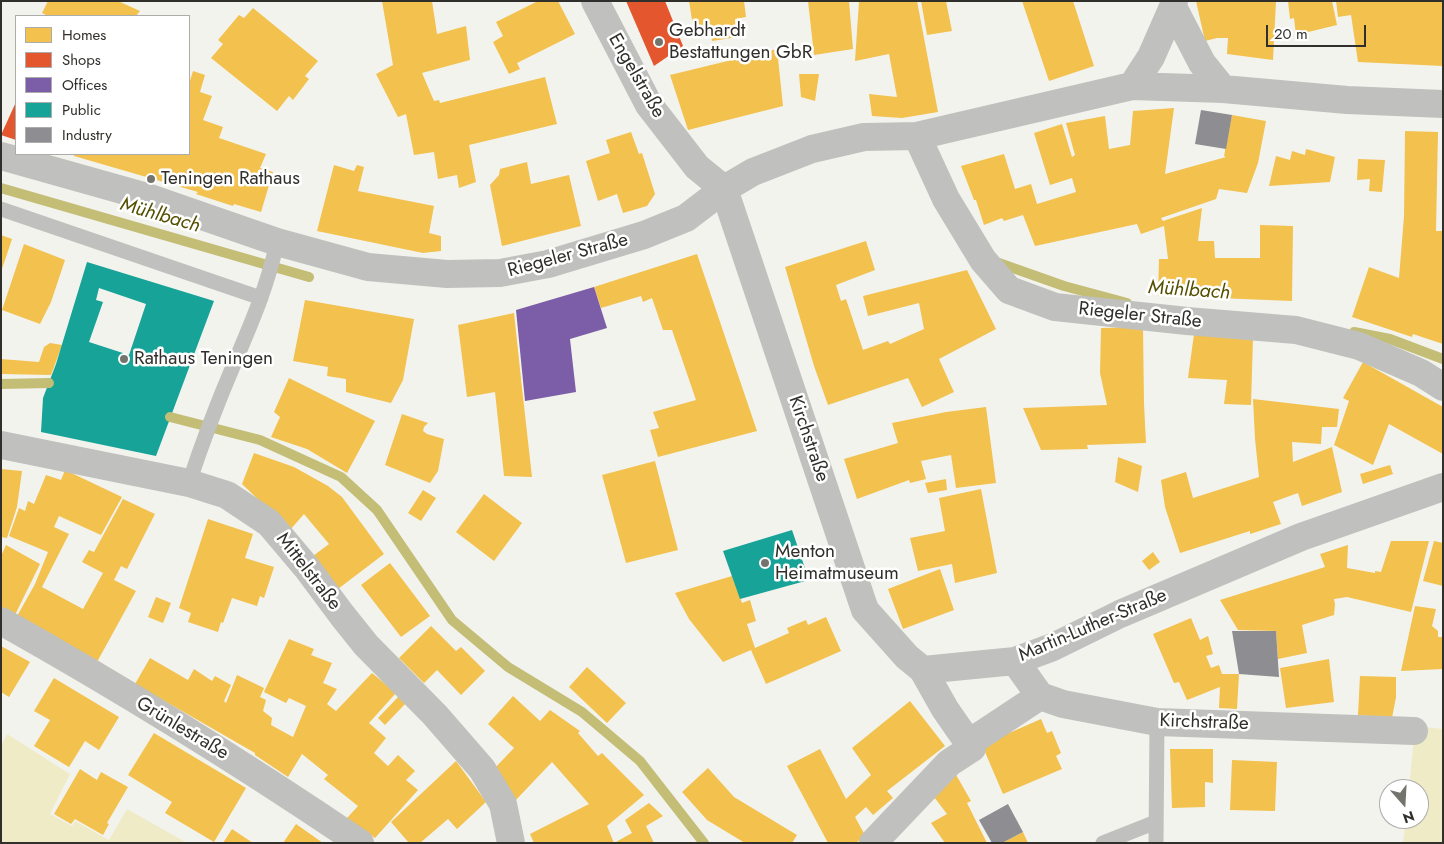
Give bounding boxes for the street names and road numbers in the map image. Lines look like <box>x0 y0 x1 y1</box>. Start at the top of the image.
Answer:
street label: Engelstraße <box>603 30 669 122</box>
street label: Riegeler Straße <box>505 229 631 283</box>
street label: Riegeler Straße <box>1077 298 1203 334</box>
street label: Kirchstraße <box>783 393 833 485</box>
street label: Mittelstraße <box>271 529 345 615</box>
street label: Martin-Luther-Straße <box>1016 585 1170 667</box>
street label: Grünlestraße <box>132 693 232 765</box>
street label: Kirchstraße <box>1159 710 1249 736</box>

